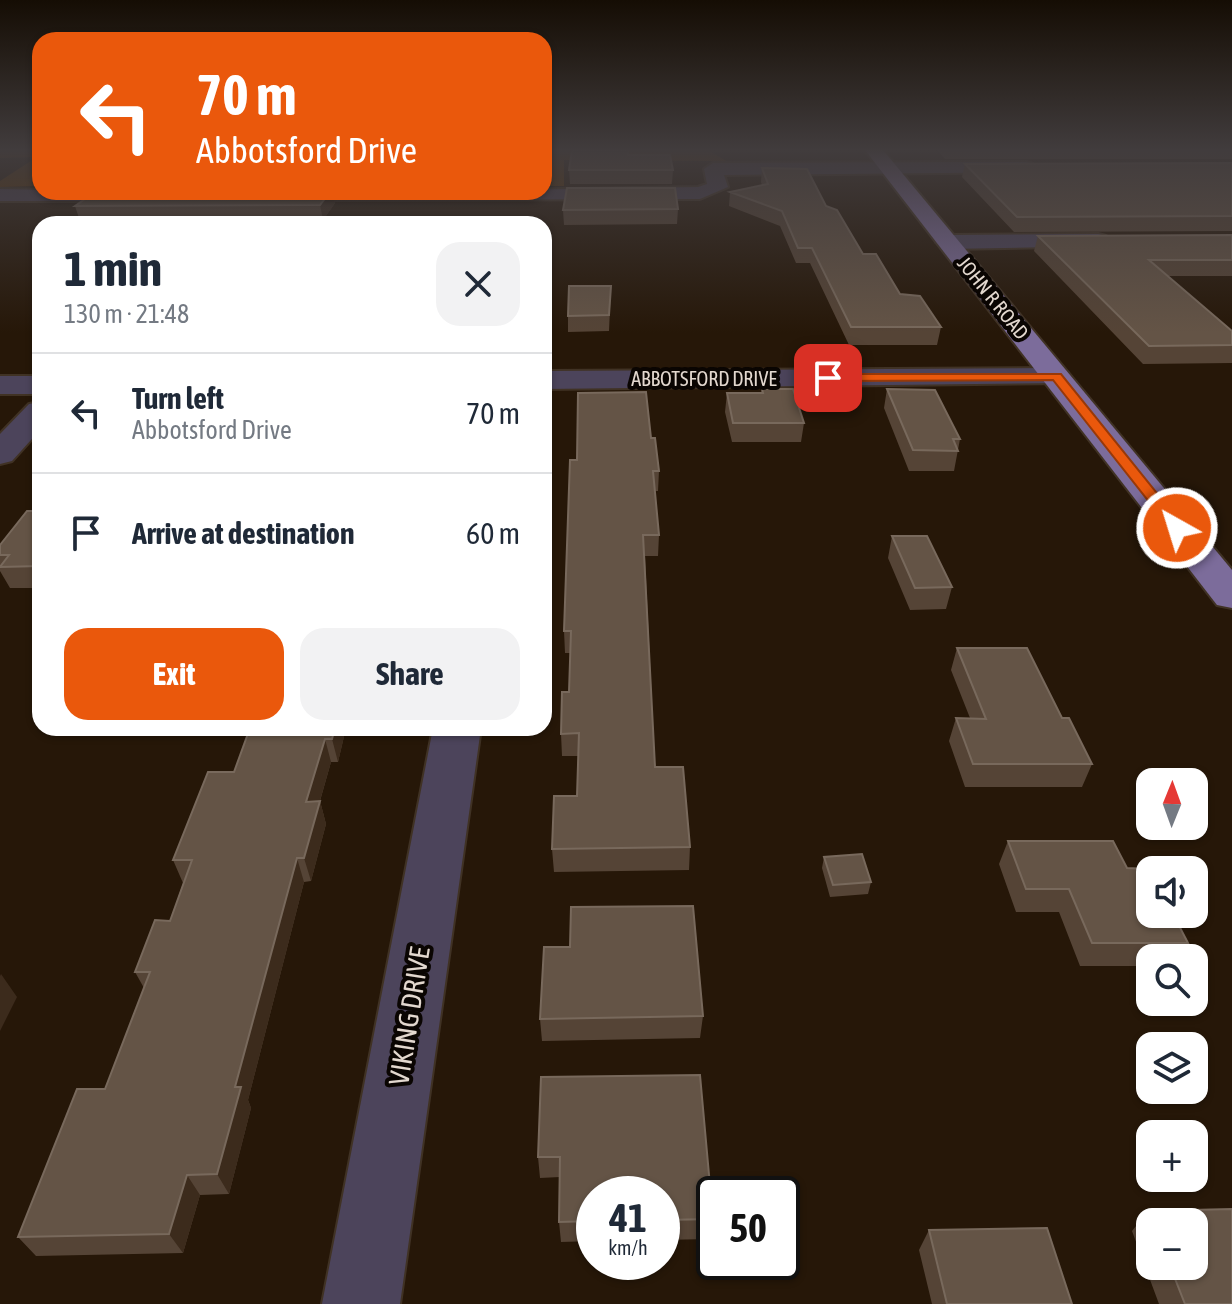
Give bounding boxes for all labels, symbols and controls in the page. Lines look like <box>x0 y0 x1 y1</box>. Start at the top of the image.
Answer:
text: 70 m <box>196 63 297 127</box>
icon: left <box>64 64 168 168</box>
text: Abbotsford Drive <box>196 129 417 171</box>
text: 1 min <box>64 241 162 296</box>
button: close <box>436 242 520 326</box>
street label: JOHN R ROAD <box>953 252 1034 344</box>
text: 130 m · 21:48 <box>64 299 189 329</box>
pin <box>794 344 862 412</box>
icon: arrive <box>806 356 850 400</box>
street label: ABBOTSFORD DRIVE <box>631 367 777 390</box>
text: Turn left <box>132 381 224 415</box>
icon: left <box>64 391 108 435</box>
text: 70 m <box>466 396 520 430</box>
text: Abbotsford Drive <box>132 415 292 445</box>
position arrow <box>1135 486 1219 570</box>
icon: arrive <box>64 511 108 555</box>
text: Arrive at destination <box>132 516 354 550</box>
text: 60 m <box>466 516 520 550</box>
button: Exit <box>64 628 284 720</box>
button: Share <box>300 628 520 720</box>
north arrow <box>1136 768 1208 840</box>
map controls <box>1136 768 1208 1280</box>
button: sound <box>1136 856 1208 928</box>
button: search <box>1136 944 1208 1016</box>
street label: VIKING DRIVE <box>382 945 436 1087</box>
button: layers <box>1136 1032 1208 1104</box>
button: + <box>1136 1120 1208 1192</box>
speed limit sign: 50 <box>696 1176 800 1280</box>
text: 41 <box>609 1195 647 1240</box>
button: − <box>1136 1208 1208 1280</box>
text: km/h <box>608 1236 648 1259</box>

